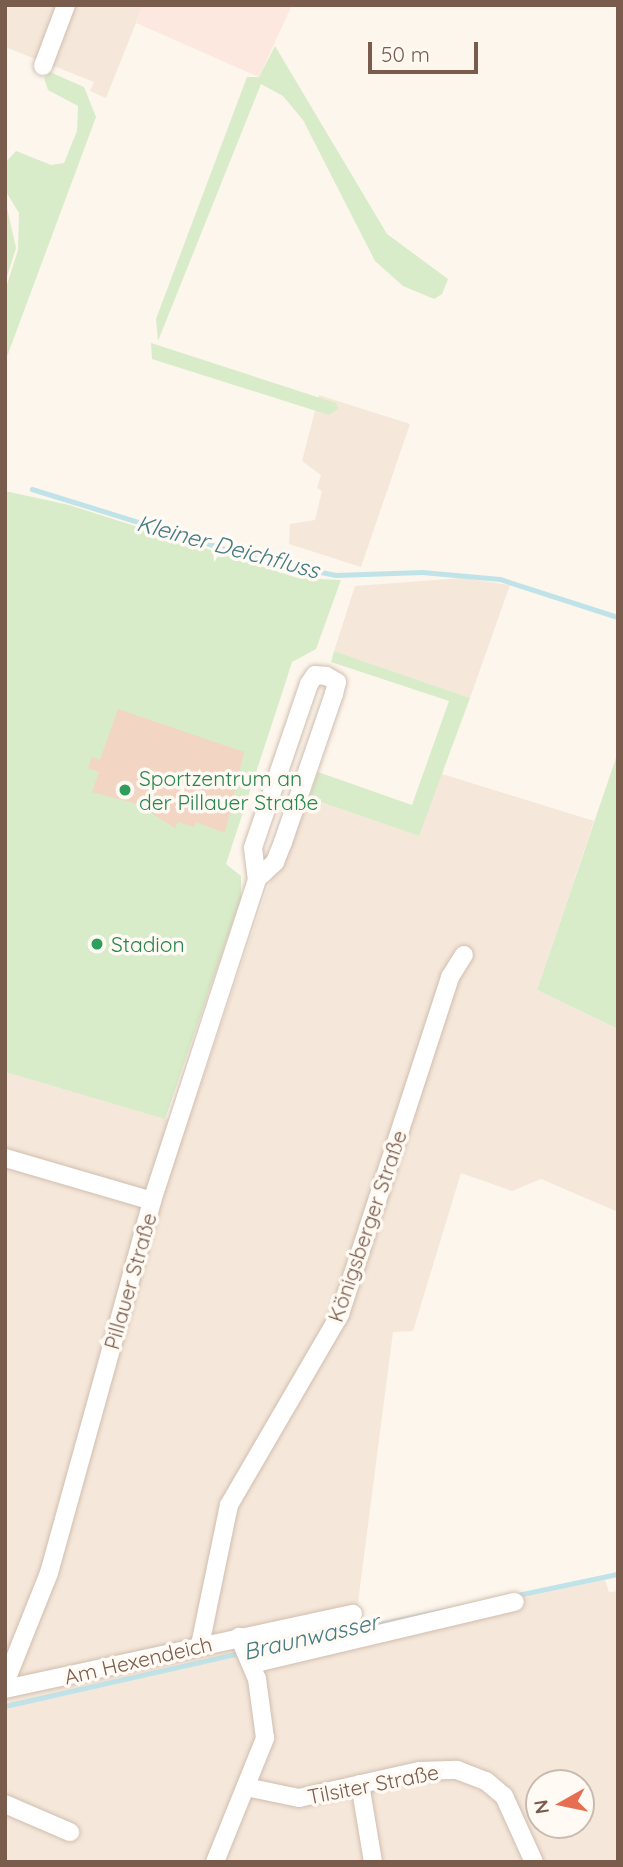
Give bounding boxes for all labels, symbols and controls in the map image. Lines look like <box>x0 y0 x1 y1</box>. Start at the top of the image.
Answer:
scale bar <box>371 28 481 72</box>
text: 50 m <box>381 41 430 67</box>
water label: Kleiner Deichfluss <box>134 509 322 585</box>
place label: Sportzentrum an der Pillauer Straße <box>139 765 318 815</box>
marker: Sportzentrum an der Pillauer Straße <box>117 782 133 798</box>
place label: Stadion <box>111 931 185 957</box>
marker: Stadion <box>89 936 105 952</box>
street label: Königsberger Straße <box>322 1127 412 1325</box>
street label: Pillauer Straße <box>98 1210 162 1352</box>
water label: Braunwasser <box>240 1608 382 1666</box>
street label: Am Hexendeich <box>62 1631 214 1689</box>
street label: Tilsiter Straße <box>305 1759 441 1809</box>
north arrow <box>525 1769 595 1839</box>
text: N <box>528 1798 554 1816</box>

